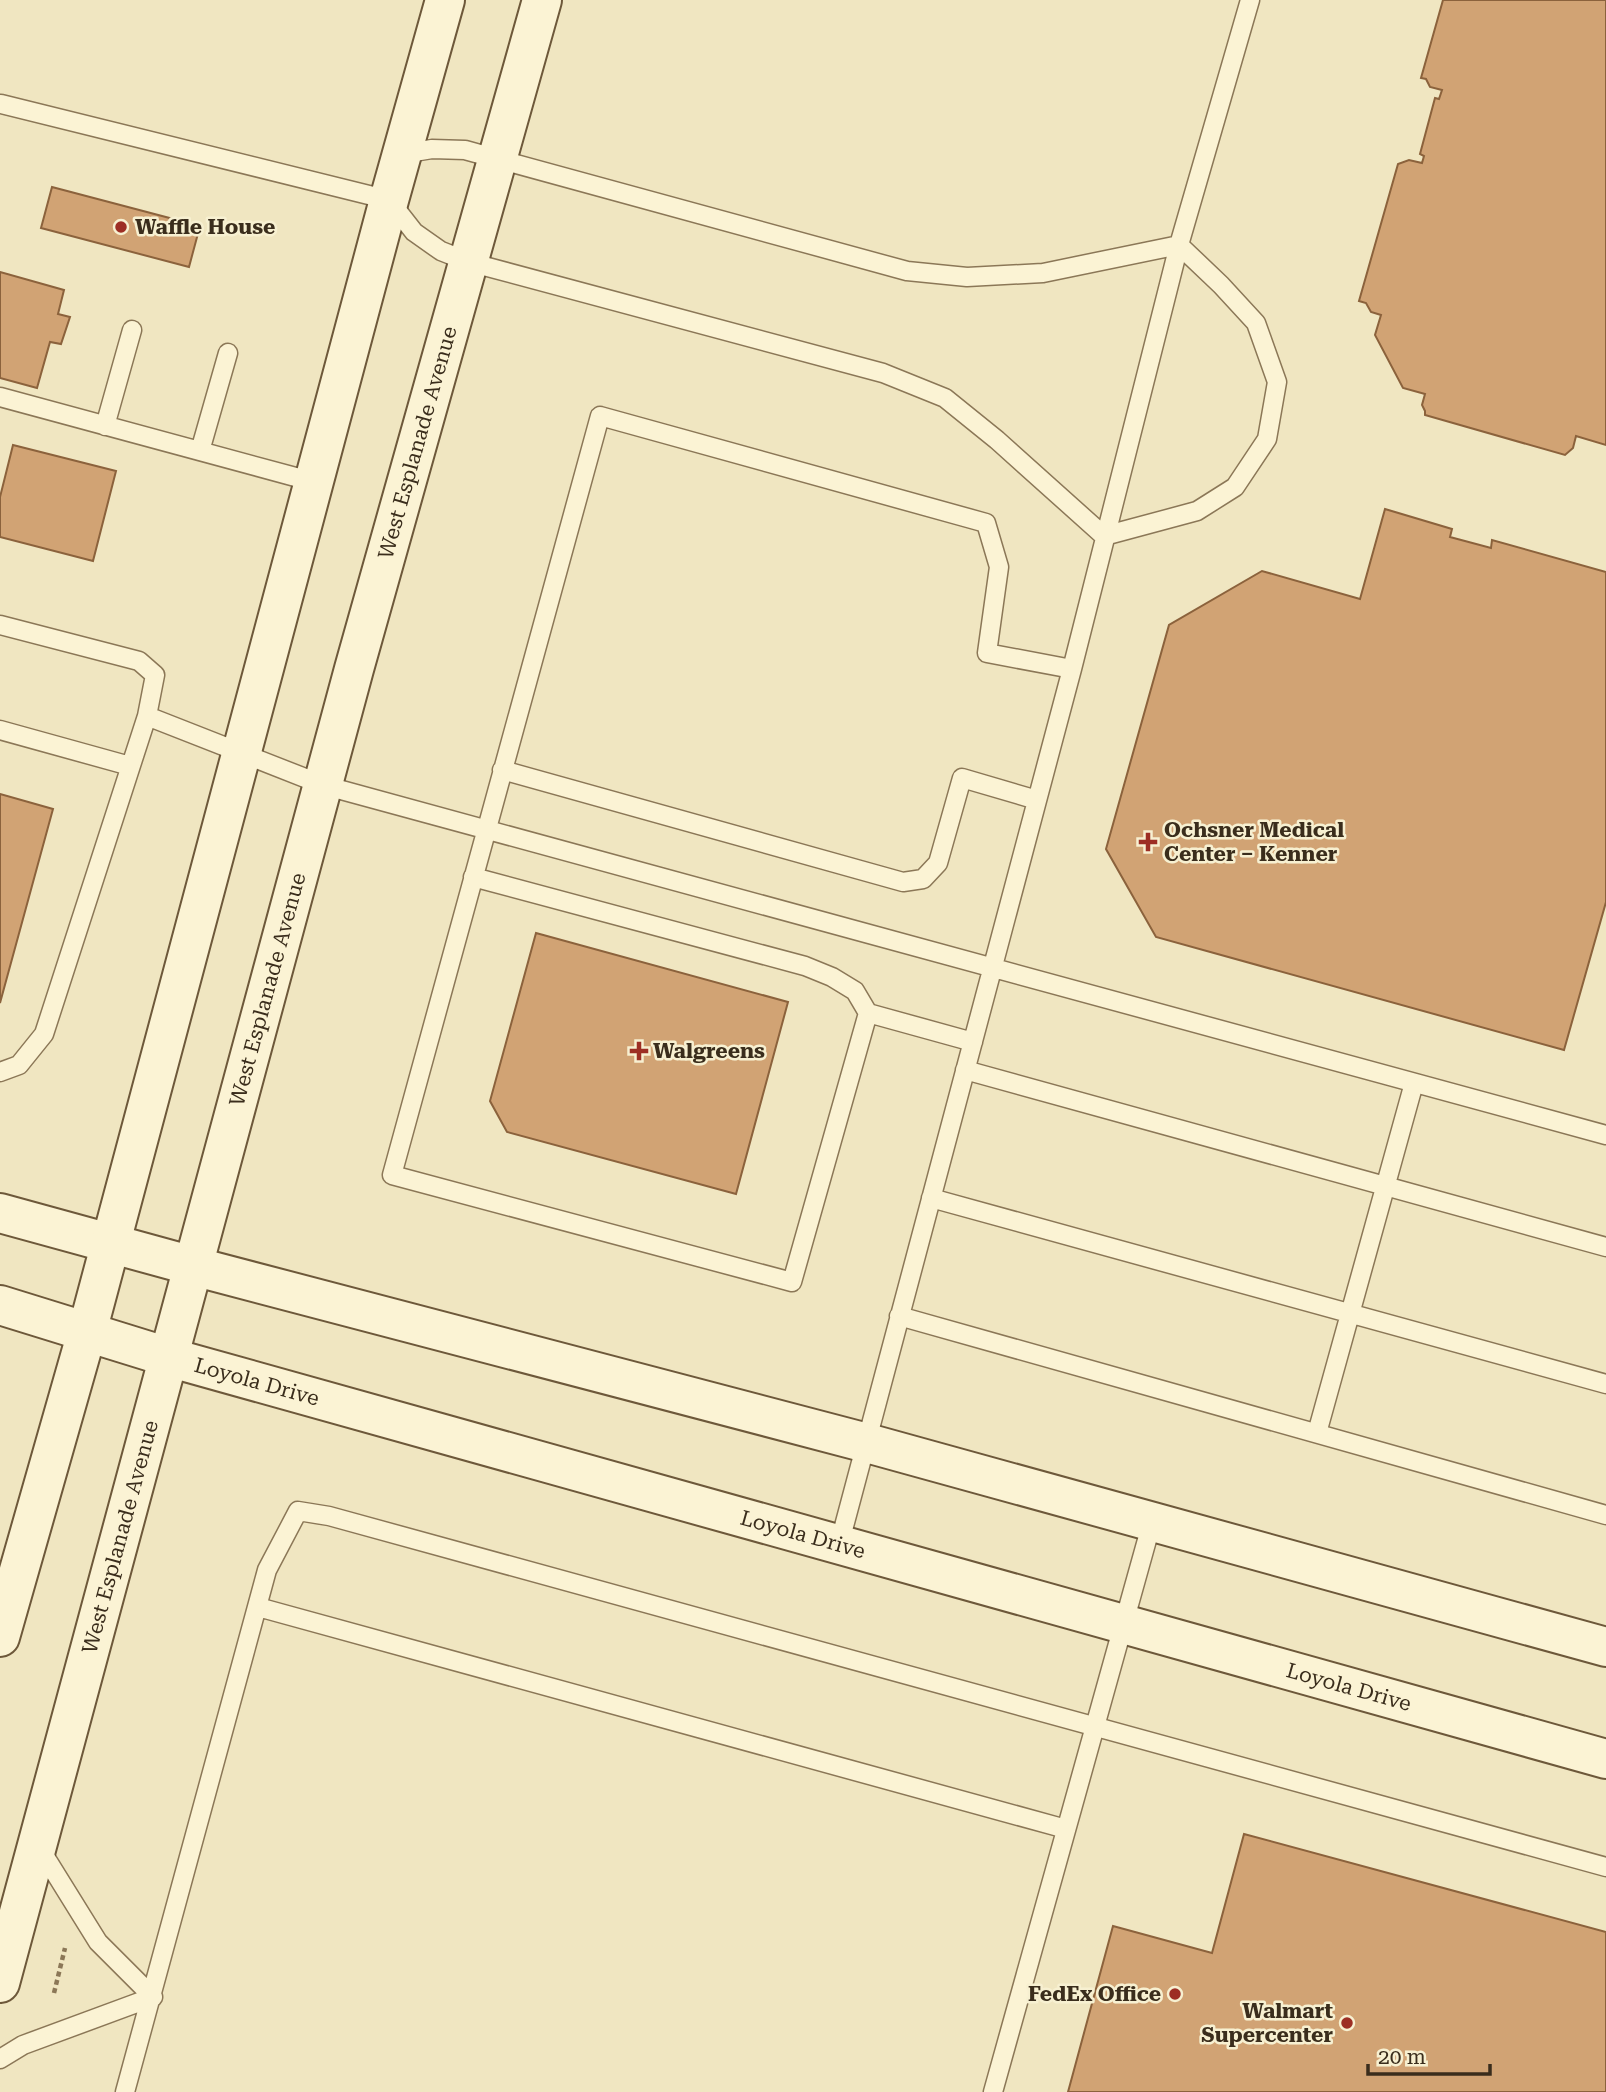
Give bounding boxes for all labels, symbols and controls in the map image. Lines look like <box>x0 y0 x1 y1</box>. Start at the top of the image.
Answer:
place label: Waffle House <box>135 215 275 239</box>
marker: Waffle House <box>113 219 129 235</box>
street label: West Esplanade Avenue <box>374 324 462 562</box>
place label: Ochsner Medical Center – Kenner <box>1164 818 1344 866</box>
marker: Ochsner Medical Center – Kenner <box>1138 832 1158 852</box>
street label: West Esplanade Avenue <box>225 870 311 1109</box>
place label: Walgreens <box>653 1039 765 1063</box>
marker: Walgreens <box>631 1043 647 1059</box>
street label: Loyola Drive <box>192 1353 322 1411</box>
street label: West Esplanade Avenue <box>77 1418 163 1656</box>
street label: Loyola Drive <box>738 1506 868 1563</box>
street label: Loyola Drive <box>1284 1658 1414 1716</box>
place label: FedEx Office <box>1028 1982 1161 2006</box>
marker: FedEx Office <box>1167 1986 1183 2002</box>
place label: Walmart Supercenter <box>1201 1999 1333 2047</box>
marker: Walmart Supercenter <box>1339 2015 1355 2031</box>
scale bar <box>1368 2032 1490 2076</box>
text: 20 m <box>1378 2045 1426 2069</box>

